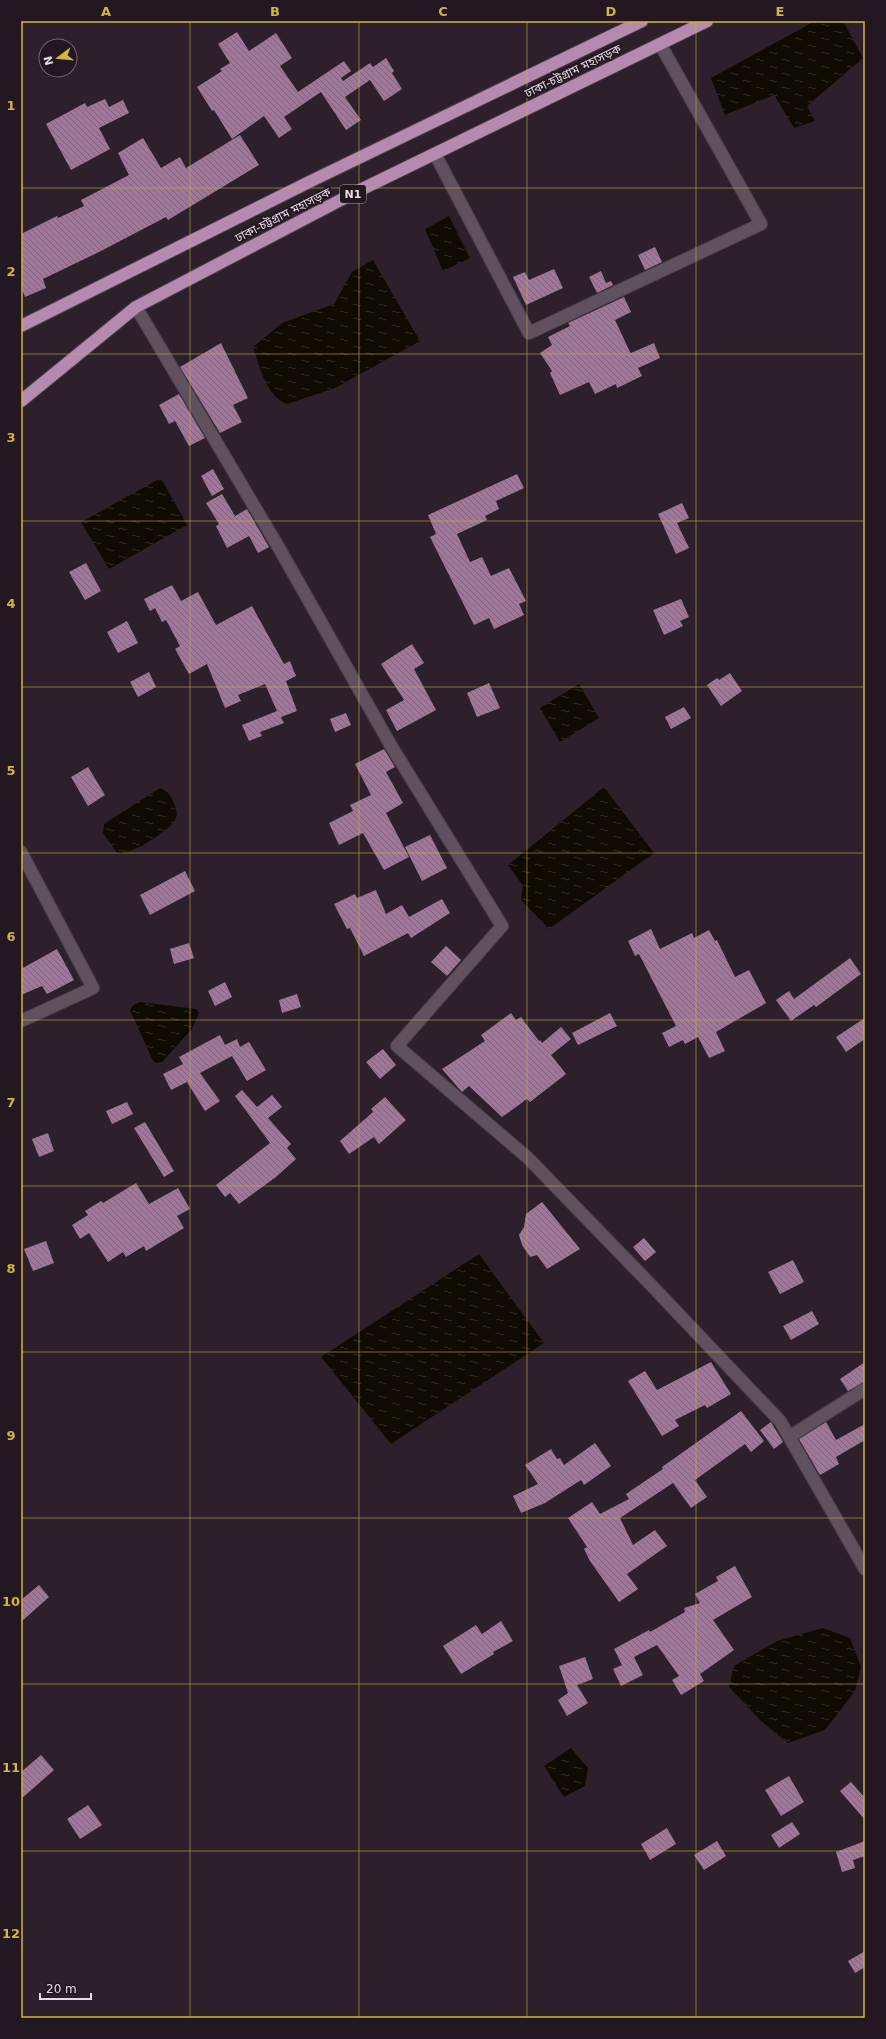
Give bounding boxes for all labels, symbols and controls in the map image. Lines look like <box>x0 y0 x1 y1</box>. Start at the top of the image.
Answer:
text: A <box>101 4 111 19</box>
text: B <box>270 4 280 19</box>
text: C <box>438 4 448 19</box>
text: D <box>606 4 617 19</box>
text: E <box>776 4 784 19</box>
north arrow <box>38 38 78 78</box>
street label: ঢাকা-চট্টগ্রাম মহাসড়ক <box>521 41 624 101</box>
text: N <box>41 54 56 67</box>
text: 1 <box>6 98 16 113</box>
street label: ঢাকা-চট্টগ্রাম মহাসড়ক <box>231 184 333 246</box>
road number: N1 <box>340 185 366 203</box>
text: 2 <box>6 264 16 279</box>
text: 3 <box>6 430 16 445</box>
text: 4 <box>6 596 16 611</box>
text: 5 <box>6 763 16 778</box>
text: 6 <box>6 929 16 944</box>
text: 7 <box>6 1095 16 1110</box>
text: 8 <box>6 1261 16 1276</box>
text: 9 <box>6 1428 16 1443</box>
text: 10 <box>2 1594 20 1609</box>
text: 11 <box>2 1760 20 1775</box>
text: 12 <box>2 1926 20 1941</box>
scale bar <box>40 1975 91 2001</box>
text: 20 m <box>46 1982 77 1996</box>

